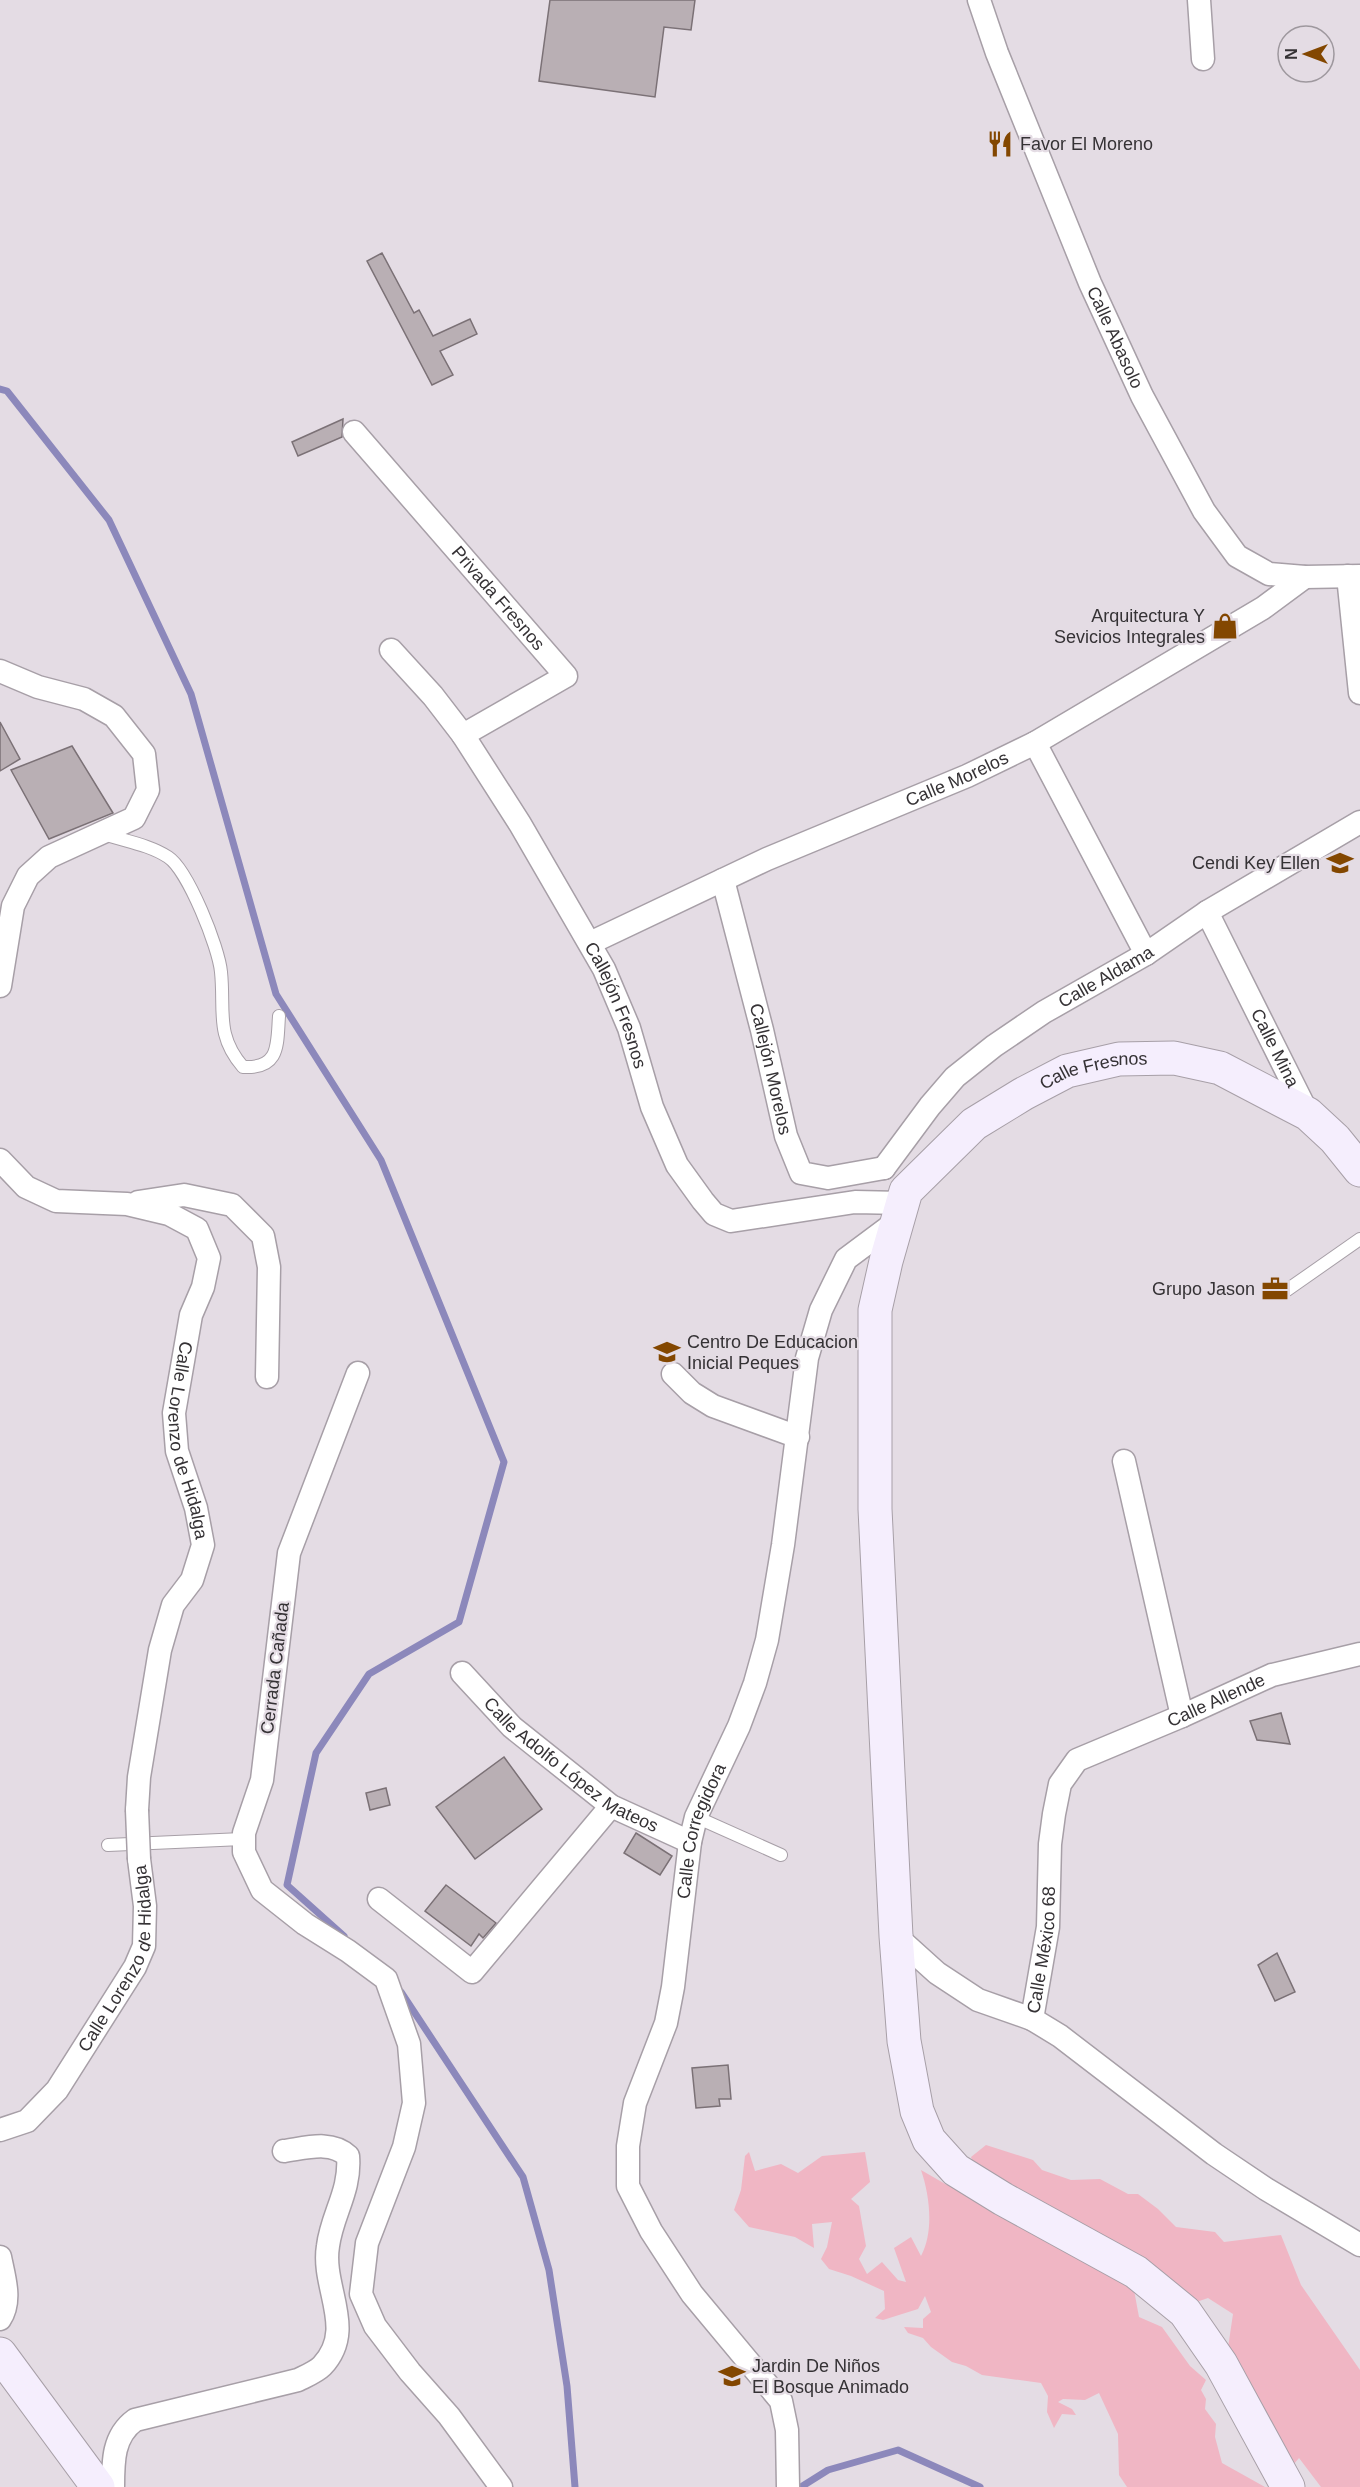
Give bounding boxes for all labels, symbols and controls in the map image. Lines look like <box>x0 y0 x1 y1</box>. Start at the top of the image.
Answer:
north arrow <box>1276 24 1336 84</box>
text: N <box>1283 48 1300 60</box>
restaurant icon: Favor El Moreno <box>985 129 1015 159</box>
place label: Favor El Moreno <box>1020 134 1153 154</box>
street label: Calle Abasolo <box>1083 283 1147 392</box>
street label: Privada Fresnos <box>448 542 549 654</box>
place label: Arquitectura Y Sevicios Integrales <box>1054 606 1205 647</box>
shop icon: Arquitectura Y Sevicios Integrales <box>1210 611 1240 641</box>
street label: Calle Morelos <box>903 748 1011 810</box>
school or university icon: Cendi Key Ellen <box>1325 848 1355 878</box>
place label: Cendi Key Ellen <box>1192 853 1320 873</box>
street label: Callejón Fresnos <box>581 939 650 1071</box>
street label: Calle Aldama <box>1055 941 1158 1012</box>
street label: Callejón Morelos <box>746 1001 795 1137</box>
street label: Calle Mina <box>1247 1005 1303 1091</box>
street label: Calle Fresnos <box>1036 1048 1148 1093</box>
office icon: Grupo Jason <box>1260 1274 1290 1304</box>
place label: Grupo Jason <box>1152 1279 1255 1299</box>
place label: Centro De Educacion Inicial Peques <box>687 1332 858 1373</box>
school or university icon: Centro De Educacion Inicial Peques <box>652 1337 682 1367</box>
street label: Calle Lorenzo de Hidalga <box>164 1340 212 1542</box>
street label: Cerrada Cañada <box>257 1600 293 1735</box>
street label: Calle Allende <box>1164 1670 1268 1731</box>
street label: Calle Adolfo López Mateos <box>480 1693 661 1836</box>
street label: Calle Corregidora <box>673 1759 730 1900</box>
street label: Calle Lorenzo de Hidalga <box>74 1863 155 2055</box>
street label: Calle México 68 <box>1023 1886 1059 2015</box>
place label: Jardin De Niños El Bosque Animado <box>752 2356 909 2397</box>
school or university icon: Jardin De Niños El Bosque Animado <box>717 2361 747 2391</box>

